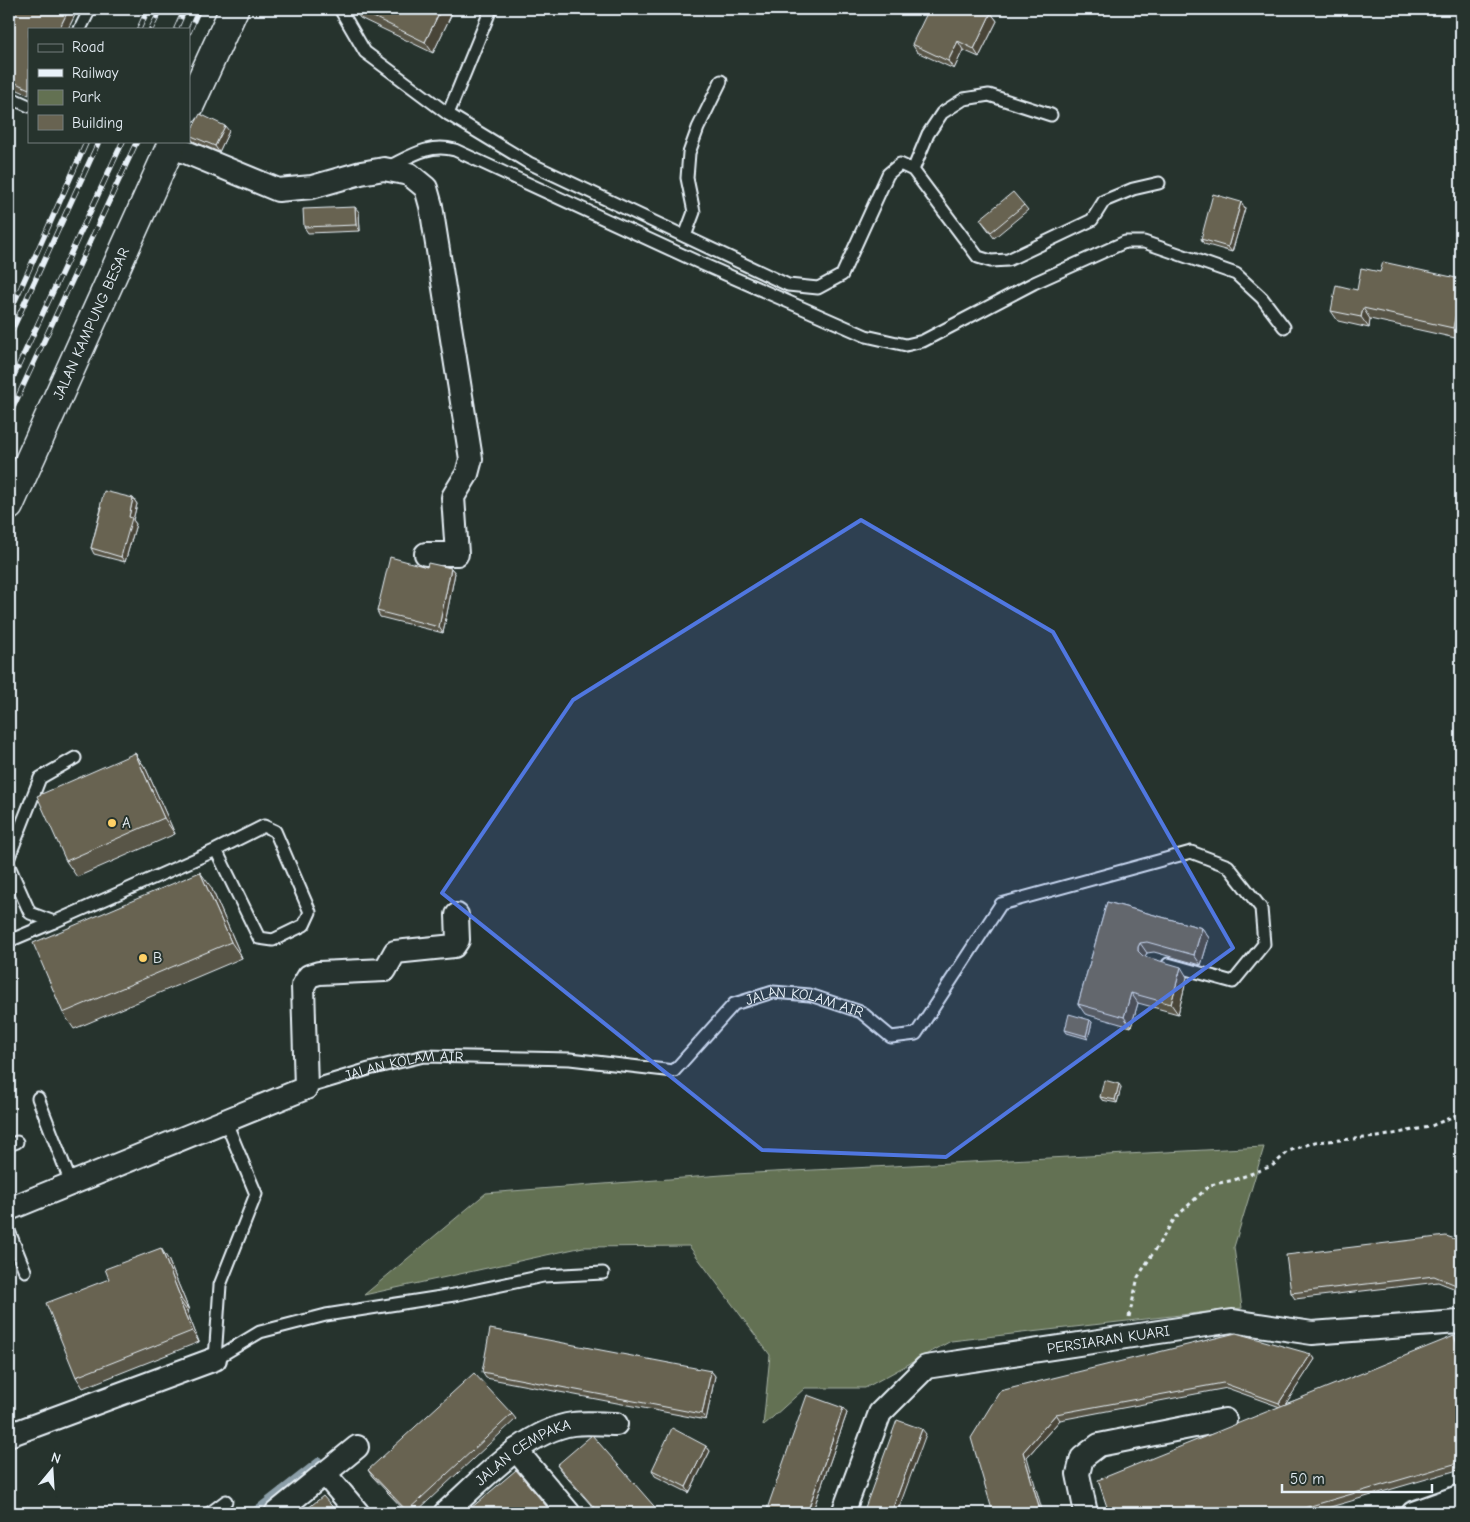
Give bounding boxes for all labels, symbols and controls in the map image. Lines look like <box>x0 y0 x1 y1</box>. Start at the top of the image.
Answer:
legend <box>28 28 190 142</box>
text: Road <box>72 38 104 56</box>
text: Railway <box>72 64 119 82</box>
text: Park <box>72 88 101 106</box>
text: Building <box>72 114 123 132</box>
street label: JALAN KAMPUNG BESAR <box>49 245 133 403</box>
place label: A <box>122 814 131 832</box>
marker: A <box>106 817 118 829</box>
place label: B <box>153 949 162 967</box>
marker: B <box>137 952 149 964</box>
street label: JALAN KOLAM AIR <box>743 982 866 1021</box>
street label: JALAN KOLAM AIR <box>342 1047 464 1085</box>
street label: PERSIARAN KUARI <box>1046 1321 1171 1358</box>
street label: JALAN CEMPAKA <box>471 1415 573 1489</box>
north arrow <box>28 1444 78 1494</box>
text: N <box>49 1449 63 1468</box>
scale bar <box>1282 1462 1432 1494</box>
text: 50 m <box>1290 1470 1325 1488</box>

